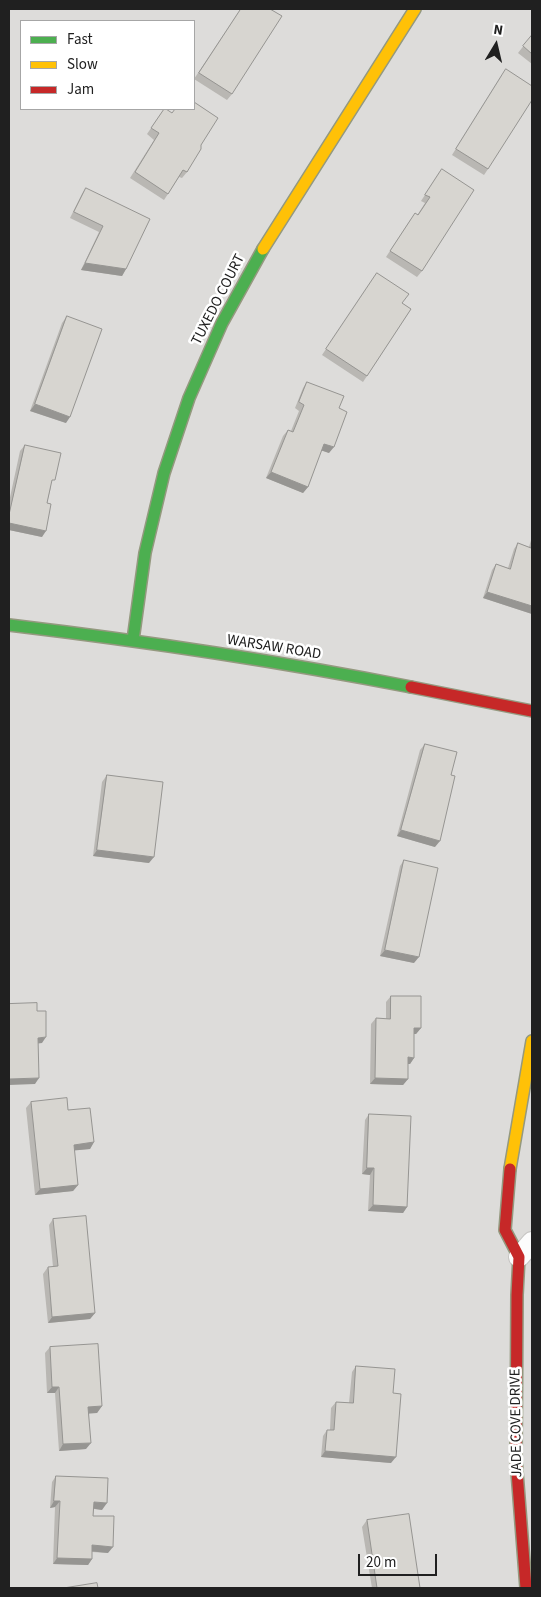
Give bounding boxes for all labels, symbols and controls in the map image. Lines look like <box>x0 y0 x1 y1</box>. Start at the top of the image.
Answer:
legend <box>20 20 195 110</box>
north arrow <box>471 20 521 70</box>
text: N <box>492 20 505 41</box>
text: Fast <box>67 29 93 50</box>
text: Slow <box>67 54 98 75</box>
text: Jam <box>67 79 94 100</box>
street label: TUXEDO COURT <box>188 252 250 348</box>
street label: WARSAW ROAD <box>226 632 322 664</box>
street label: JADE COVE DRIVE <box>507 1368 527 1478</box>
scale bar <box>361 1544 440 1576</box>
text: 20 m <box>366 1552 396 1573</box>

